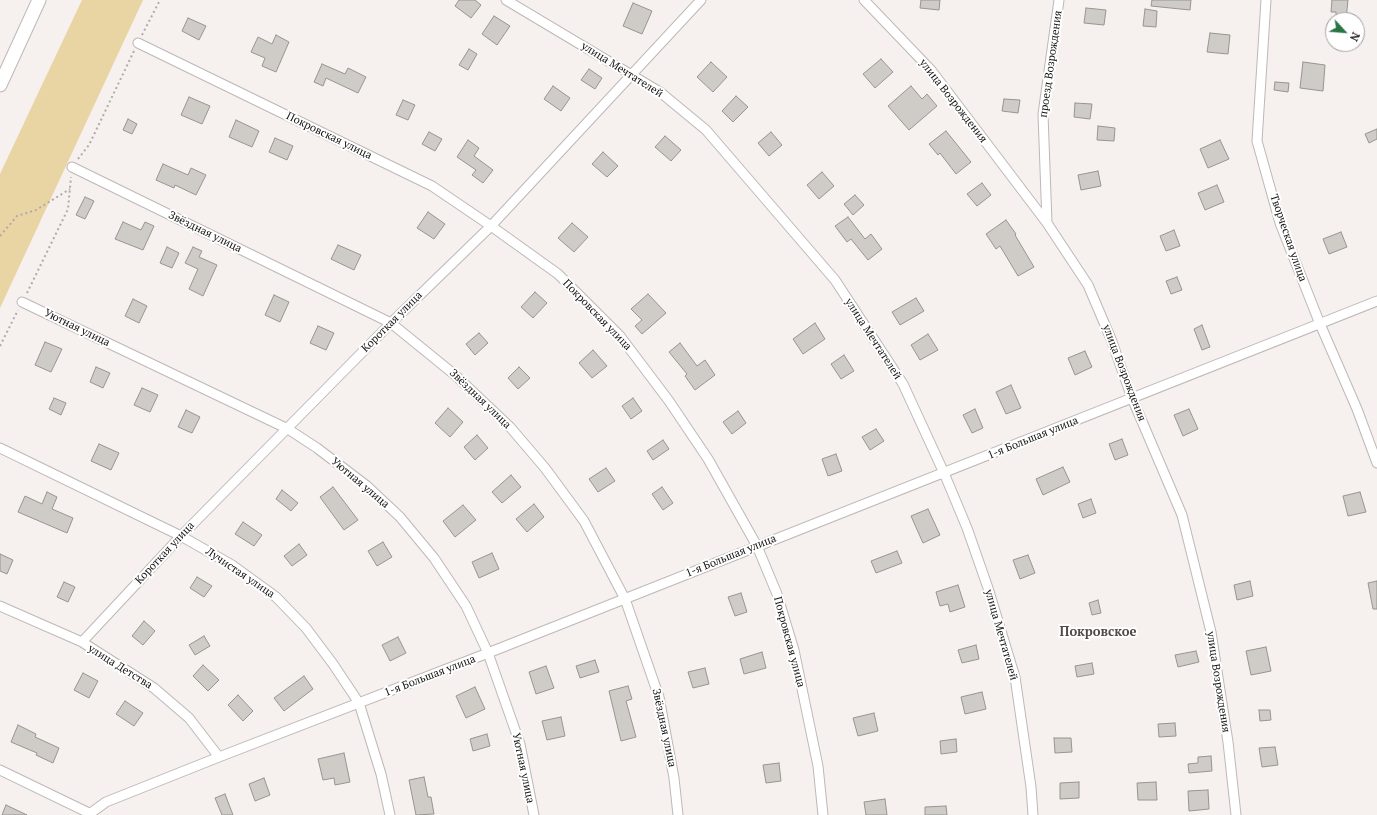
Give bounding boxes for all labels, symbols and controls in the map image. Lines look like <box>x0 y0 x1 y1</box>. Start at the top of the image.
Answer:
street label: проезд Возрождения <box>1037 10 1065 118</box>
north arrow <box>1325 12 1365 52</box>
text: N <box>1347 30 1363 44</box>
street label: улица Мечтателей <box>579 39 665 101</box>
street label: улица Возрождения <box>916 57 990 145</box>
street label: Покровская улица <box>284 110 374 162</box>
street label: Творческая улица <box>1267 193 1309 283</box>
street label: Звёздная улица <box>166 209 244 255</box>
street label: Покровская улица <box>560 277 634 353</box>
street label: Короткая улица <box>359 289 425 355</box>
street label: улица Мечтателей <box>842 296 904 382</box>
street label: Уютная улица <box>42 306 112 350</box>
street label: улица Возрождения <box>1100 323 1148 423</box>
street label: Звёздная улица <box>447 366 513 432</box>
street label: 1-я Большая улица <box>986 414 1080 462</box>
street label: Уютная улица <box>328 455 392 511</box>
street label: Короткая улица <box>133 519 197 587</box>
street label: 1-я Большая улица <box>684 532 778 580</box>
street label: Лучистая улица <box>203 545 277 601</box>
street label: улица Мечтателей <box>982 588 1020 682</box>
street label: Покровская улица <box>771 595 807 689</box>
district label: Покровское <box>1060 624 1136 640</box>
street label: улица Возрождения <box>1203 630 1233 734</box>
street label: улица Детства <box>86 642 154 692</box>
street label: 1-я Большая улица <box>383 653 477 699</box>
street label: Звёздная улица <box>649 687 679 769</box>
street label: Уютная улица <box>509 732 537 804</box>

